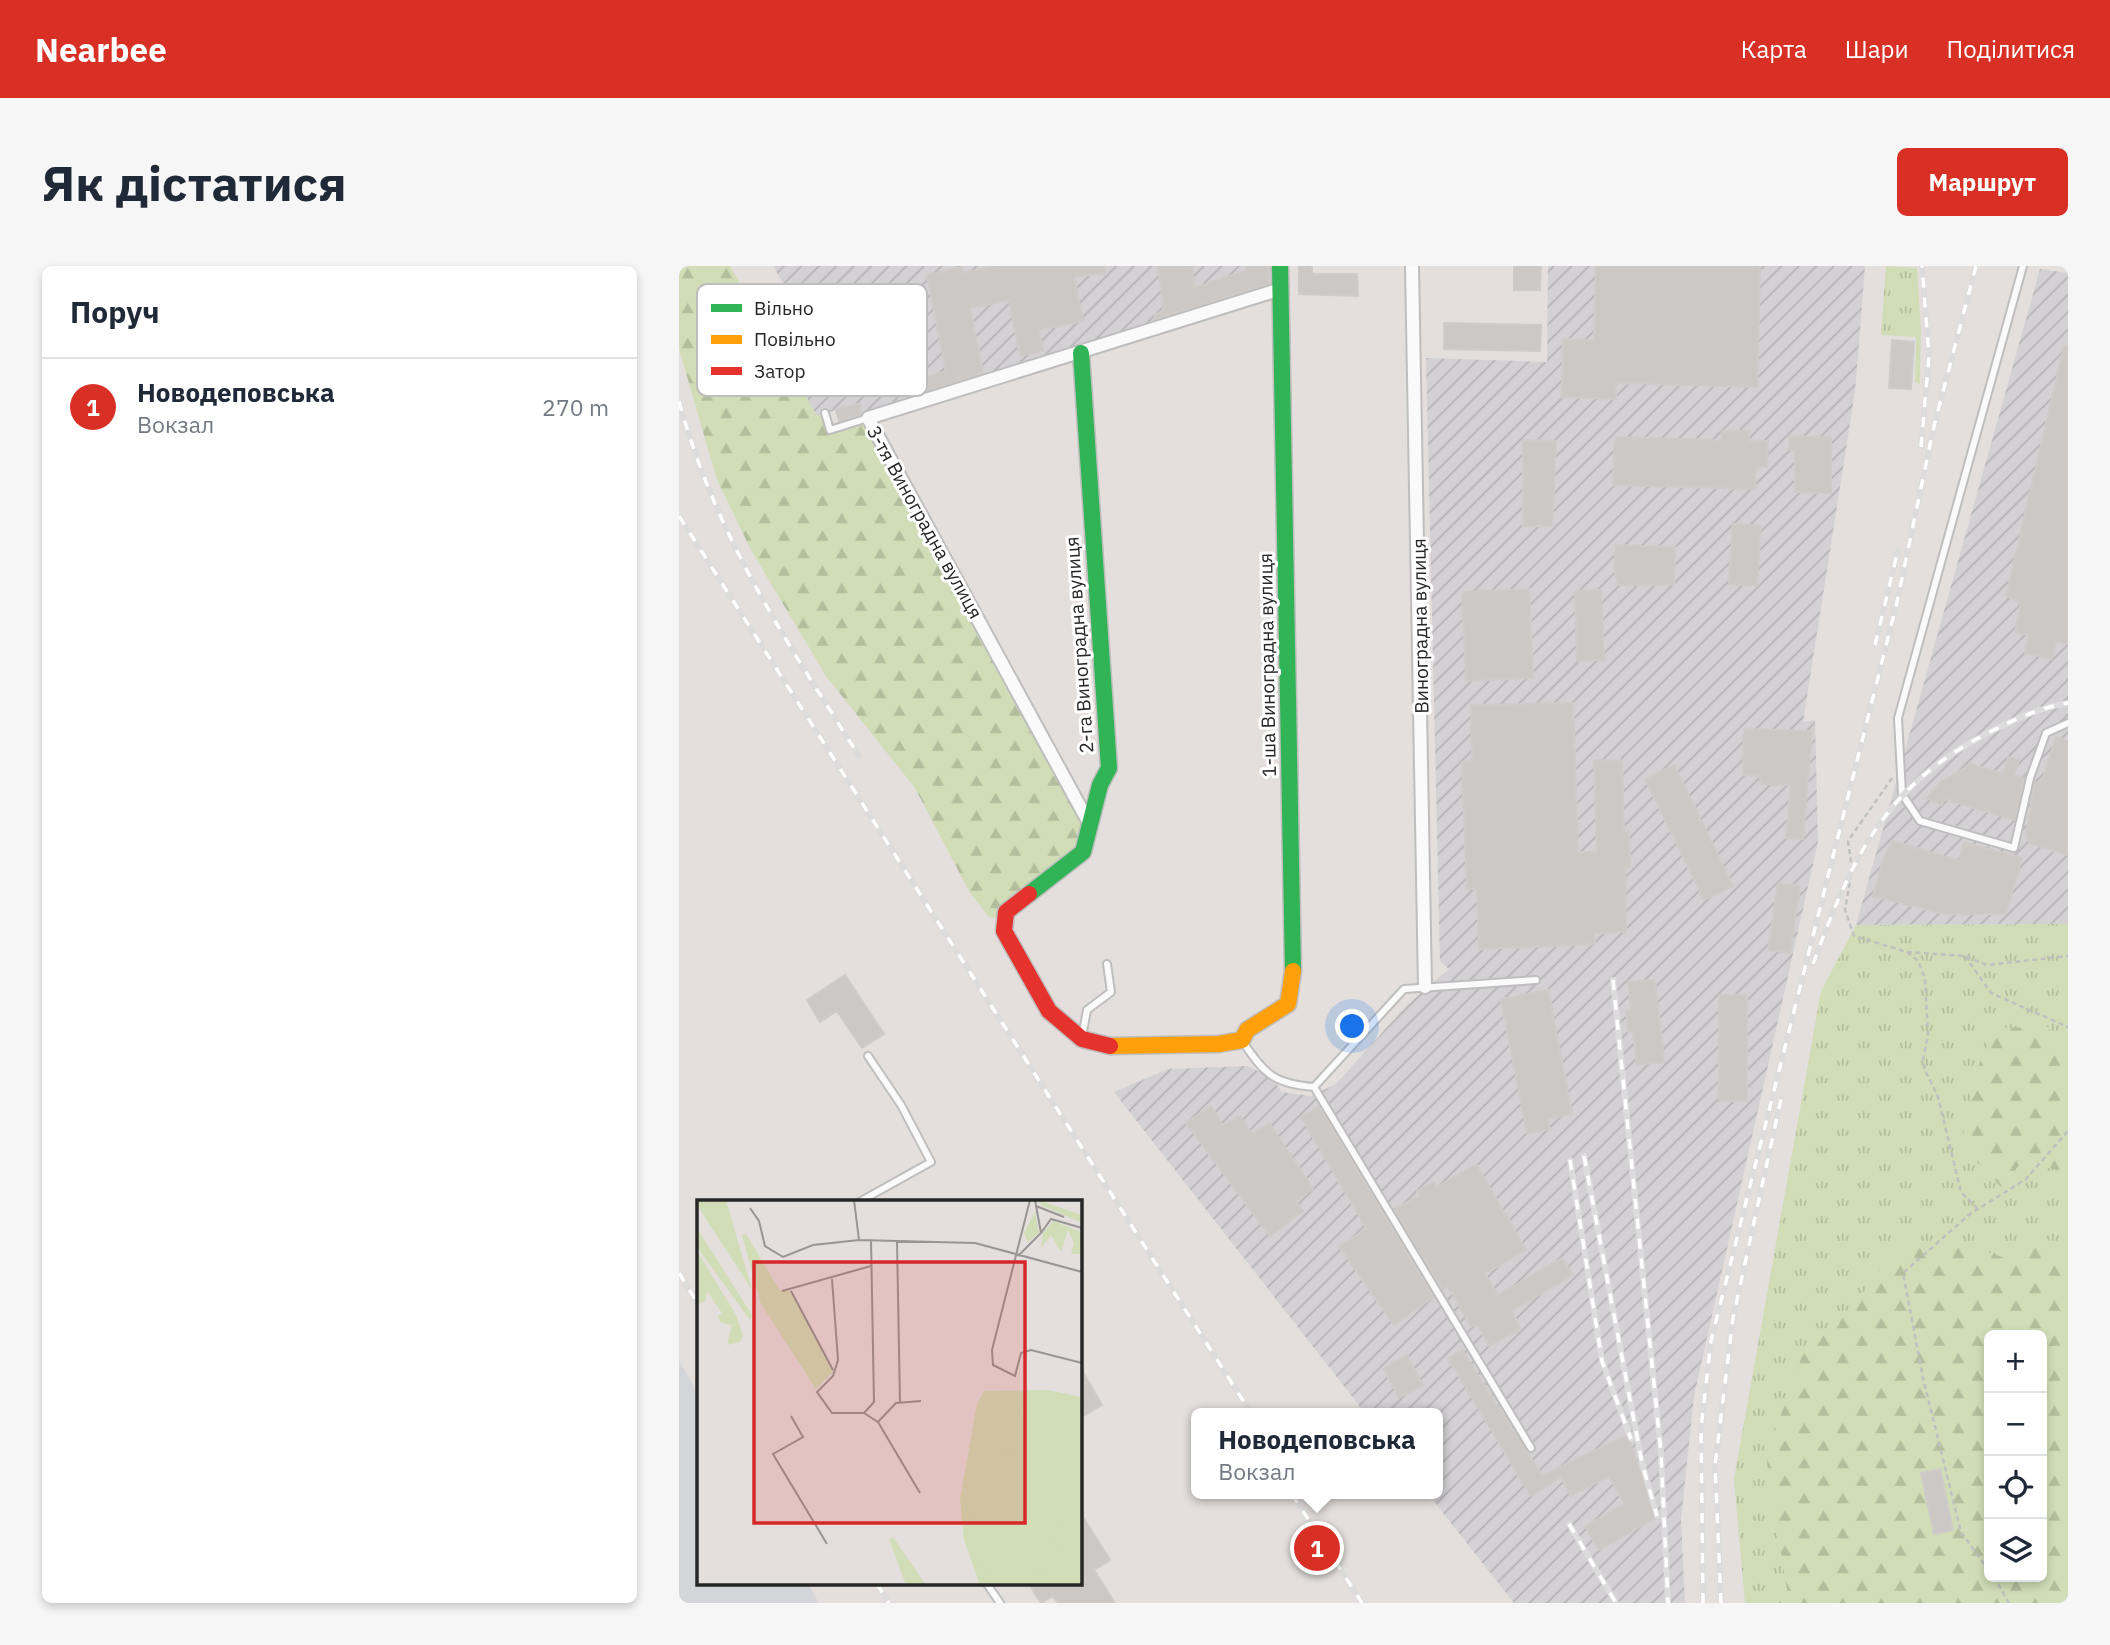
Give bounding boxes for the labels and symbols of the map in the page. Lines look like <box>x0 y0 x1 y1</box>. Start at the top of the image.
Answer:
legend <box>697 284 927 396</box>
text: Вільно <box>754 296 814 320</box>
text: Повільно <box>754 327 836 351</box>
text: Затор <box>754 359 805 383</box>
street label: 3-тя Виноградна вулиця <box>862 421 988 623</box>
street label: 2-га Виноградна вулиця <box>1059 536 1099 754</box>
street label: Виноградна вулиця <box>1406 538 1434 714</box>
street label: 1-ша Виноградна вулиця <box>1253 553 1281 777</box>
your location <box>1335 1009 1369 1043</box>
inset map <box>697 1200 1081 1586</box>
pin: 1 <box>1294 1522 1340 1574</box>

